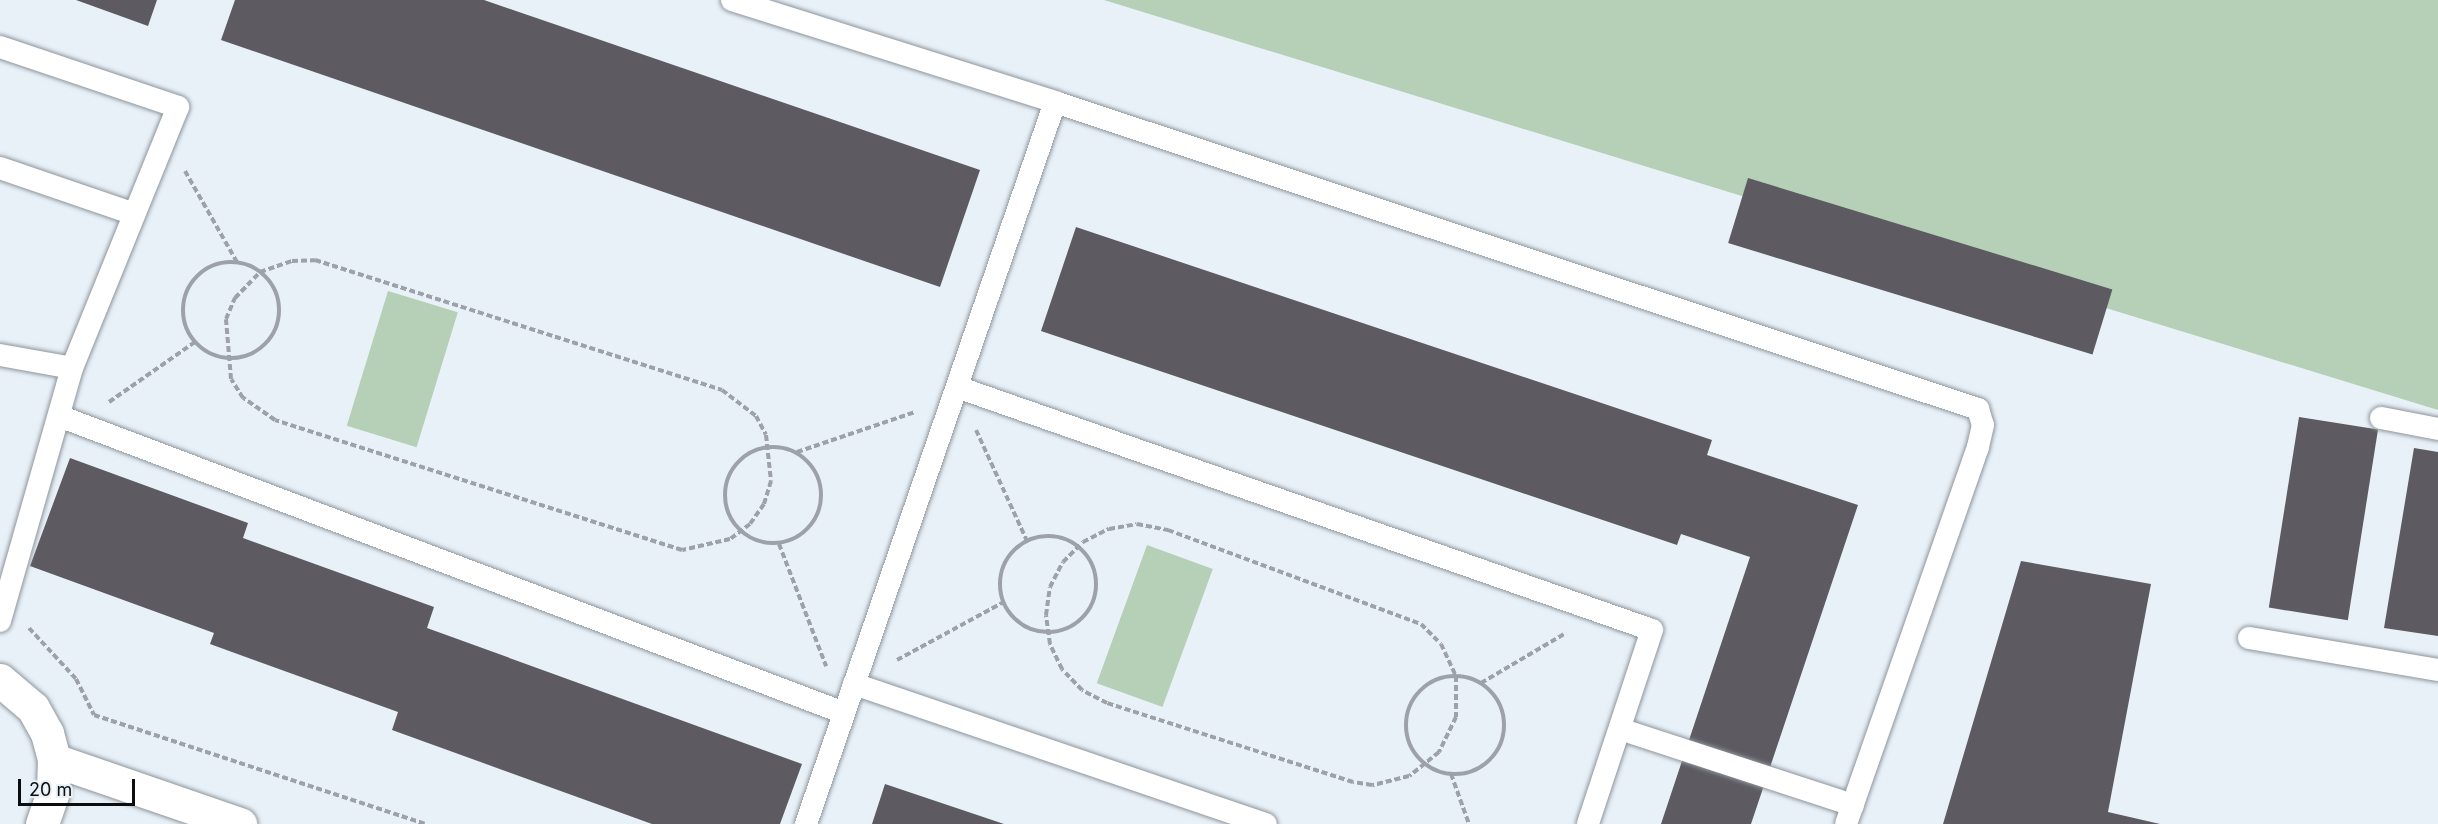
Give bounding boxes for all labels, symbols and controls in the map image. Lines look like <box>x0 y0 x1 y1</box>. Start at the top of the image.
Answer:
scale bar <box>21 767 138 805</box>
text: 20 m <box>29 779 72 800</box>

